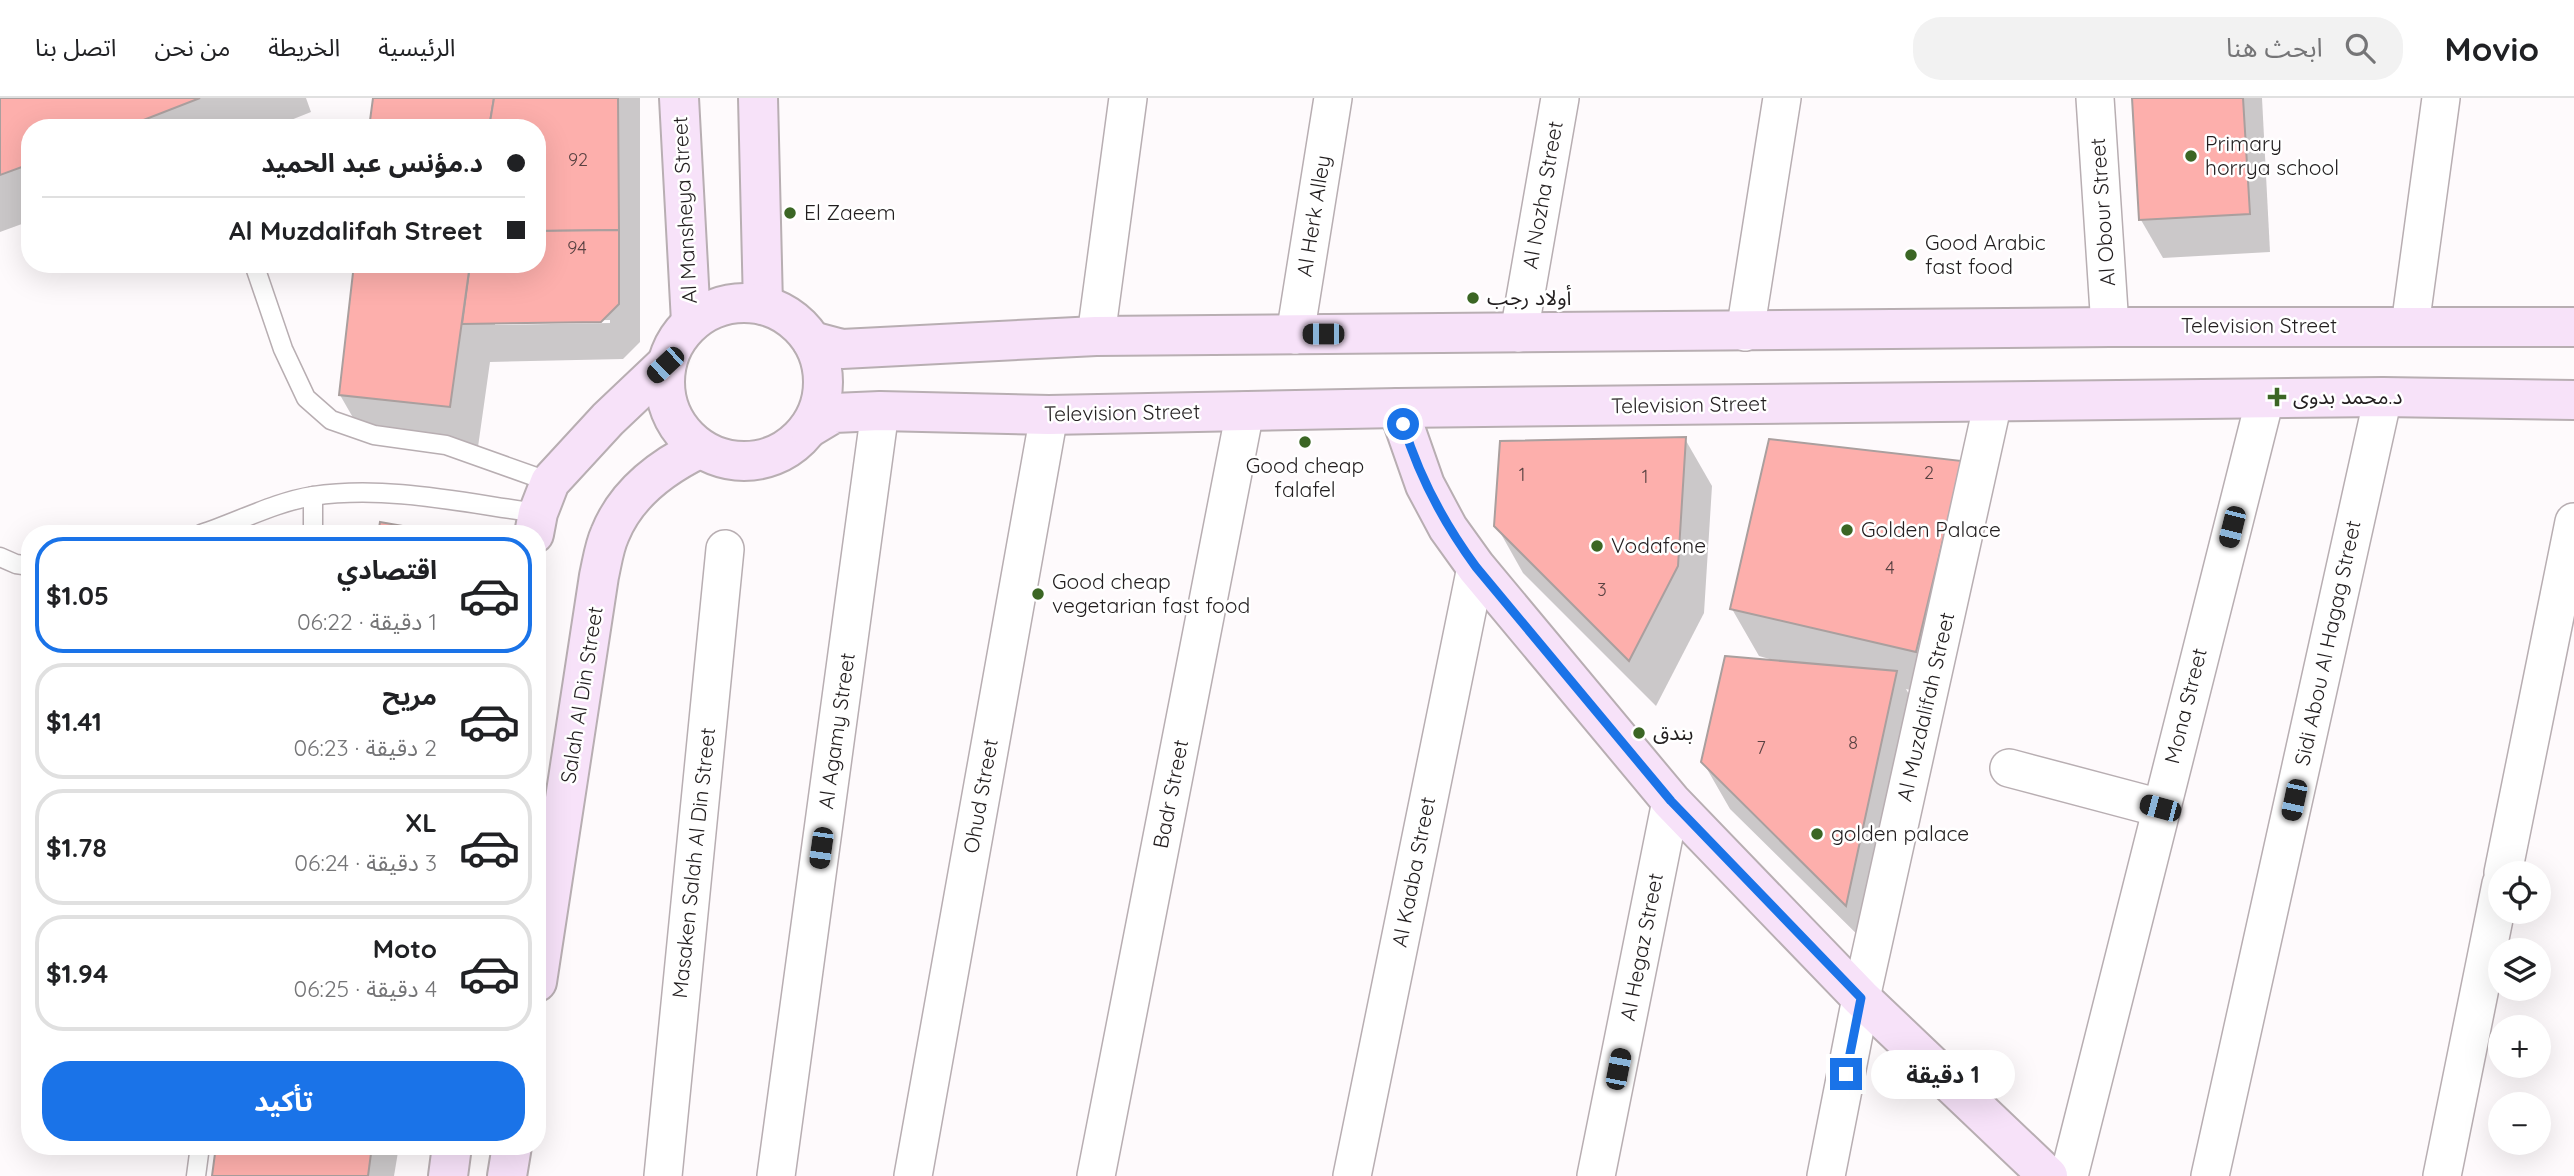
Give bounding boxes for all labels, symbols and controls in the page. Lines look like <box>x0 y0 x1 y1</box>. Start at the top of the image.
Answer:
search box <box>1913 17 2403 80</box>
text: Movio <box>2445 28 2539 69</box>
icon: search <box>2341 29 2379 67</box>
text: ابحث هنا <box>2226 31 2323 64</box>
text: اتصل بنا <box>35 32 116 62</box>
text: من نحن <box>154 32 230 62</box>
text: الخريطة <box>268 32 340 62</box>
text: الرئيسية <box>378 32 455 62</box>
street label: Al Mansheya Street <box>666 116 702 304</box>
street label: Al Nozha Street <box>1516 119 1568 271</box>
place label: Primary horrya school <box>2205 130 2339 180</box>
street label: Al Obour Street <box>2084 137 2120 287</box>
text: د.مؤنس عبد الحميد <box>261 146 483 179</box>
house number: 92 <box>568 148 588 171</box>
marker: Primary horrya school <box>2183 148 2199 164</box>
street label: Al Herk Alley <box>1291 153 1335 279</box>
place label: El Zaeem <box>804 199 896 225</box>
marker: El Zaeem <box>782 205 798 221</box>
text: Al Muzdalifah Street <box>229 214 483 247</box>
place label: Good Arabic fast food <box>1925 229 2046 279</box>
house number: 94 <box>567 236 587 259</box>
marker: Good Arabic fast food <box>1903 247 1919 263</box>
place label: أولاد رجب <box>1487 284 1571 310</box>
marker: أولاد رجب <box>1465 290 1481 306</box>
street label: Television Street <box>2181 312 2337 338</box>
car <box>1303 324 1345 345</box>
car <box>643 343 688 387</box>
place label: د.محمد بدوى <box>2293 383 2402 409</box>
marker: د.محمد بدوى <box>2267 387 2287 407</box>
street label: Television Street <box>1611 390 1767 418</box>
street label: Television Street <box>1044 398 1200 426</box>
route start <box>1387 408 1419 440</box>
marker: Good cheap falafel <box>1297 434 1313 450</box>
place label: Good cheap falafel <box>1246 452 1364 502</box>
house number: 2 <box>1924 461 1934 484</box>
house number: 1 <box>1519 463 1525 486</box>
house number: 1 <box>1642 465 1648 488</box>
car <box>2217 504 2248 550</box>
place label: Golden Palace <box>1861 516 2001 542</box>
street label: Sidi Abou Al Hagag Street <box>2288 518 2366 768</box>
marker: Golden Palace <box>1839 522 1855 538</box>
place label: Vodafone <box>1611 532 1706 558</box>
marker: Vodafone <box>1589 538 1605 554</box>
text: اقتصادي <box>337 553 437 586</box>
house number: 4 <box>1885 556 1895 579</box>
icon: car <box>458 564 521 627</box>
place label: Good cheap vegetarian fast food <box>1052 568 1250 618</box>
house number: 3 <box>1597 578 1607 601</box>
text: $1.05 <box>46 579 109 612</box>
marker: Good cheap vegetarian fast food <box>1030 586 1046 602</box>
street label: Salah Al Din Street <box>554 605 608 785</box>
text: 1 دقيقة · 06:22 <box>297 607 437 636</box>
street label: Al Muzdalifah Street <box>1891 610 1959 804</box>
street label: Mona Street <box>2158 645 2212 766</box>
street label: Al Agamy Street <box>812 651 860 811</box>
text: مريح <box>382 679 437 712</box>
icon: car <box>458 690 521 753</box>
text: $1.41 <box>46 705 102 738</box>
place label: بندق <box>1653 719 1693 745</box>
marker: بندق <box>1631 725 1647 741</box>
street label: Masaken Salah Al Din Street <box>666 726 720 1000</box>
house number: 8 <box>1848 731 1858 754</box>
text: 2 دقيقة · 06:23 <box>293 733 437 762</box>
house number: 7 <box>1756 736 1766 759</box>
street label: Ohud Street <box>957 737 1003 855</box>
street label: Badr Street <box>1147 737 1193 850</box>
car <box>2280 777 2309 823</box>
car <box>2137 792 2184 824</box>
street label: Al Kaaba Street <box>1386 794 1440 949</box>
text: XL <box>405 806 437 839</box>
icon: car <box>458 816 521 879</box>
place label: golden palace <box>1831 820 1969 846</box>
car <box>808 826 835 870</box>
marker: golden palace <box>1809 826 1825 842</box>
text: $1.78 <box>46 831 107 864</box>
text: 3 دقيقة · 06:24 <box>294 848 437 877</box>
map controls <box>2488 861 2551 1155</box>
button: locate <box>2488 861 2551 924</box>
street label: Al Hegaz Street <box>1614 871 1668 1023</box>
text: Moto <box>373 932 437 965</box>
button: layers <box>2488 938 2551 1001</box>
icon: car <box>458 942 521 1005</box>
text: $1.94 <box>46 957 108 990</box>
text: 4 دقيقة · 06:25 <box>294 974 437 1003</box>
button: + <box>2488 1015 2551 1078</box>
car <box>1604 1046 1633 1092</box>
callout: 1 دقيقة <box>1870 1049 2014 1098</box>
route end <box>1830 1058 1862 1090</box>
text: 1 دقيقة <box>1906 1060 1980 1089</box>
button: تأكيد <box>42 1061 525 1141</box>
button: − <box>2488 1092 2551 1155</box>

